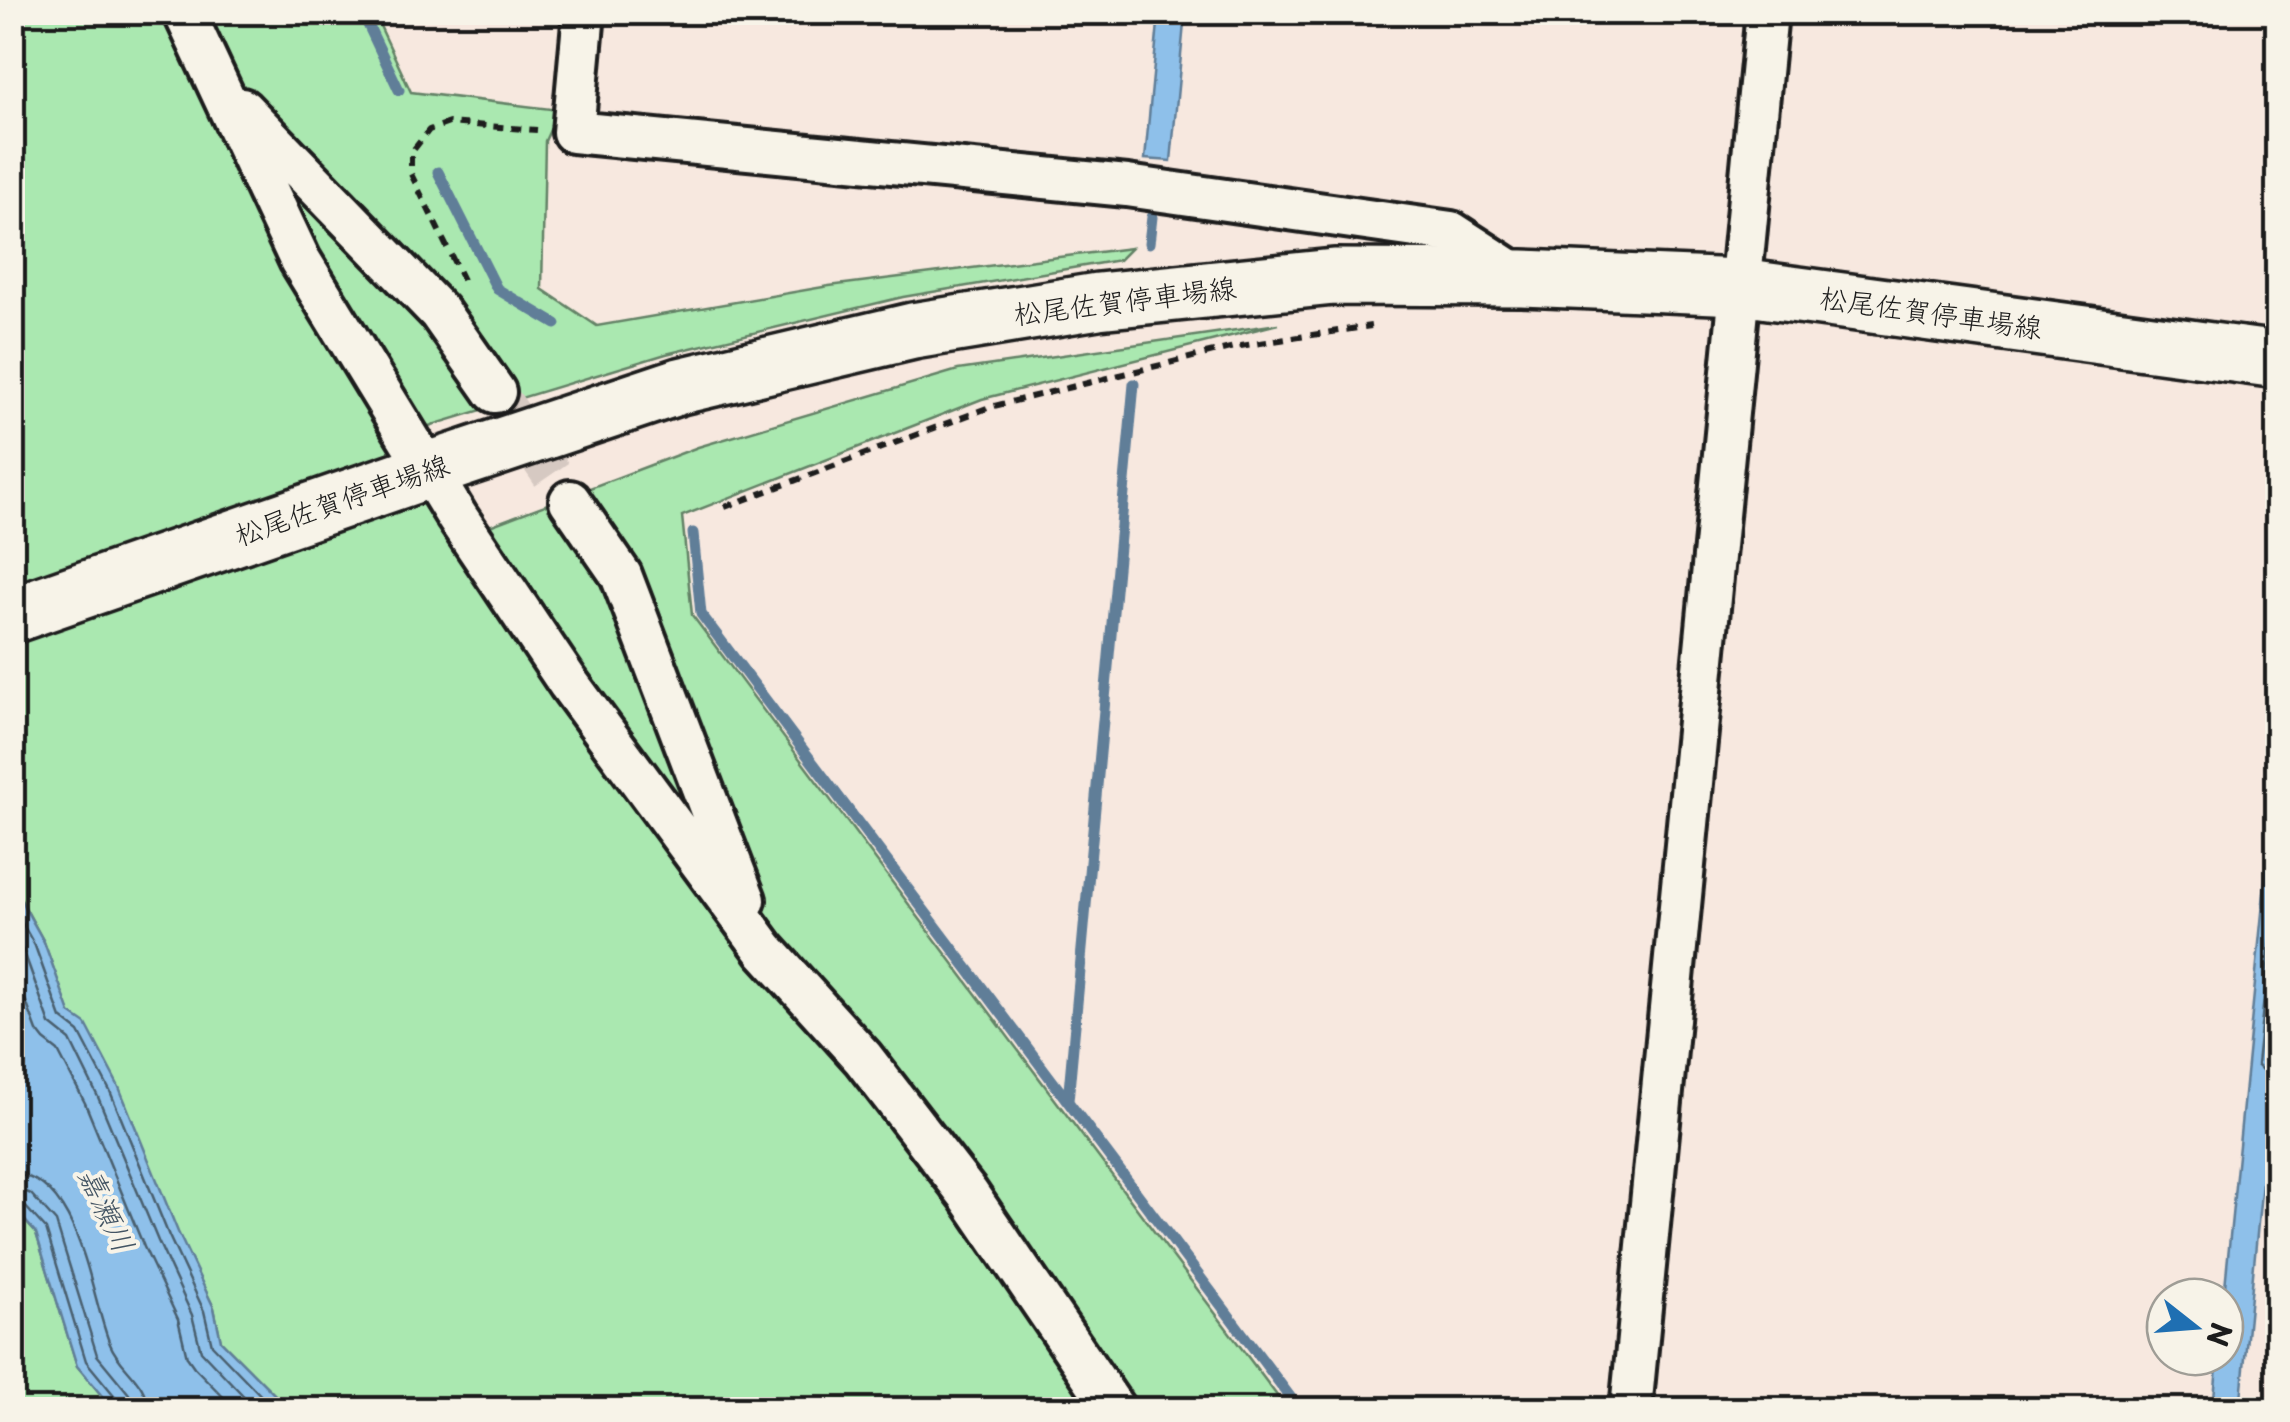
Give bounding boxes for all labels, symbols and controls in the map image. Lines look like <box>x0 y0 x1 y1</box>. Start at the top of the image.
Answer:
street label: 松尾佐賀停車場線 <box>1011 265 1239 335</box>
street label: 松尾佐賀停車場線 <box>1817 275 2045 348</box>
street label: 松尾佐賀停車場線 <box>229 442 454 555</box>
water label: 嘉瀬川 <box>69 1159 148 1259</box>
north arrow <box>2145 1277 2245 1377</box>
text: N <box>2197 1318 2244 1352</box>

